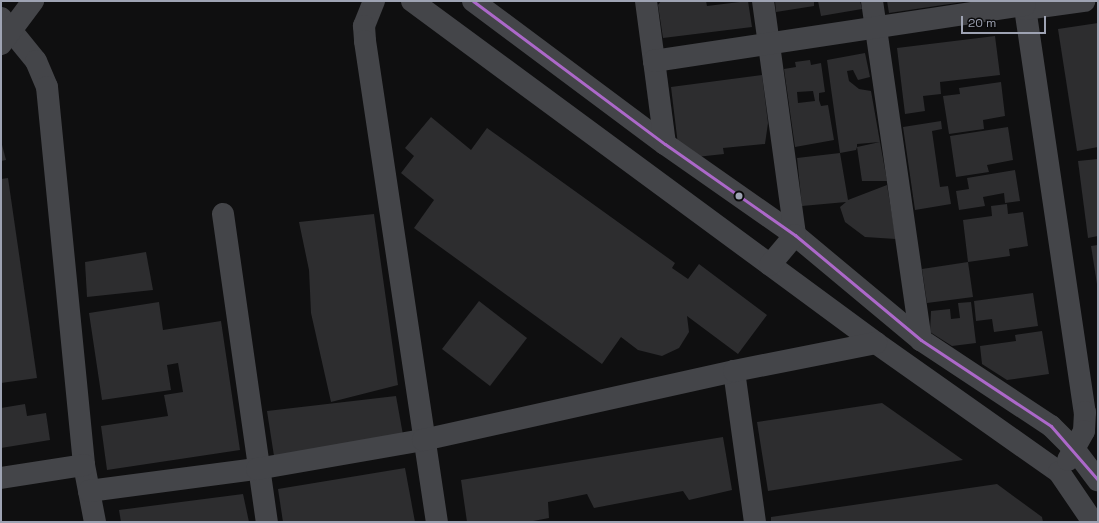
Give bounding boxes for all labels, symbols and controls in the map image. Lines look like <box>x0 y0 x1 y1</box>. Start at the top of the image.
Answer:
scale bar <box>963 8 1048 34</box>
text: 20 m <box>968 15 996 31</box>
unlabelled marker <box>734 191 744 201</box>

